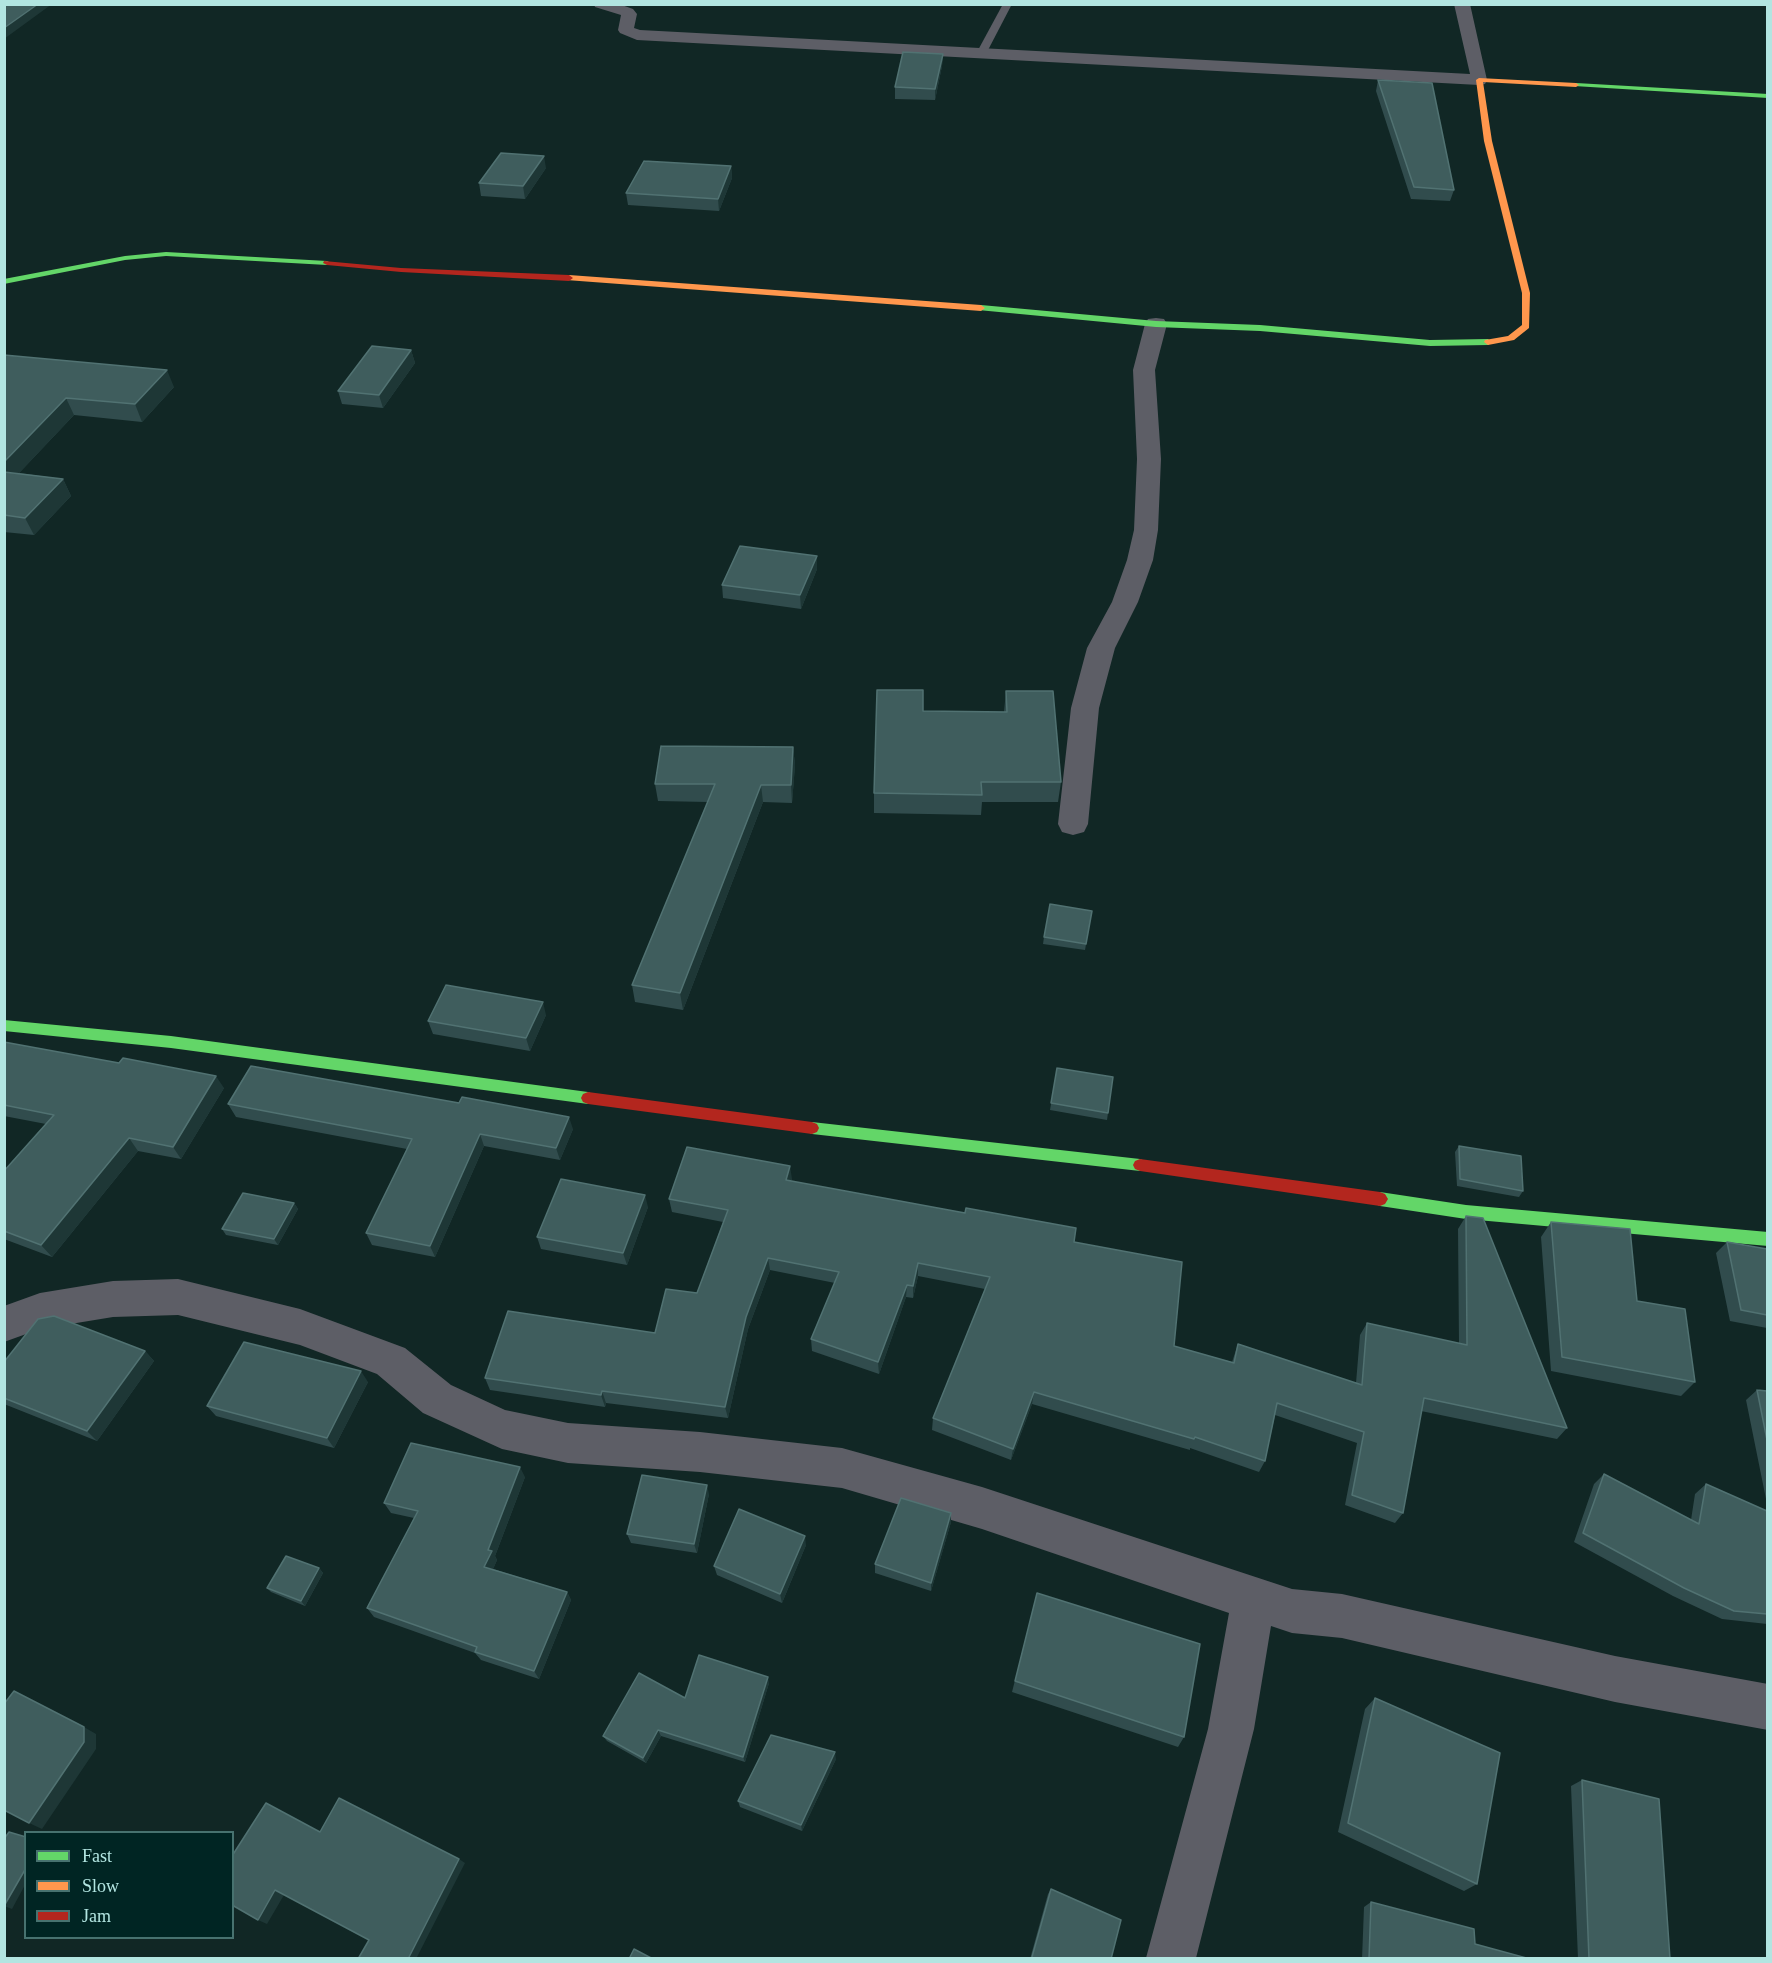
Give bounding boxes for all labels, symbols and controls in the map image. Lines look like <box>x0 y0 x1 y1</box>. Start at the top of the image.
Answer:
legend <box>24 1831 234 1939</box>
text: Fast <box>82 1846 112 1866</box>
text: Slow <box>82 1876 119 1896</box>
text: Jam <box>82 1906 111 1926</box>

